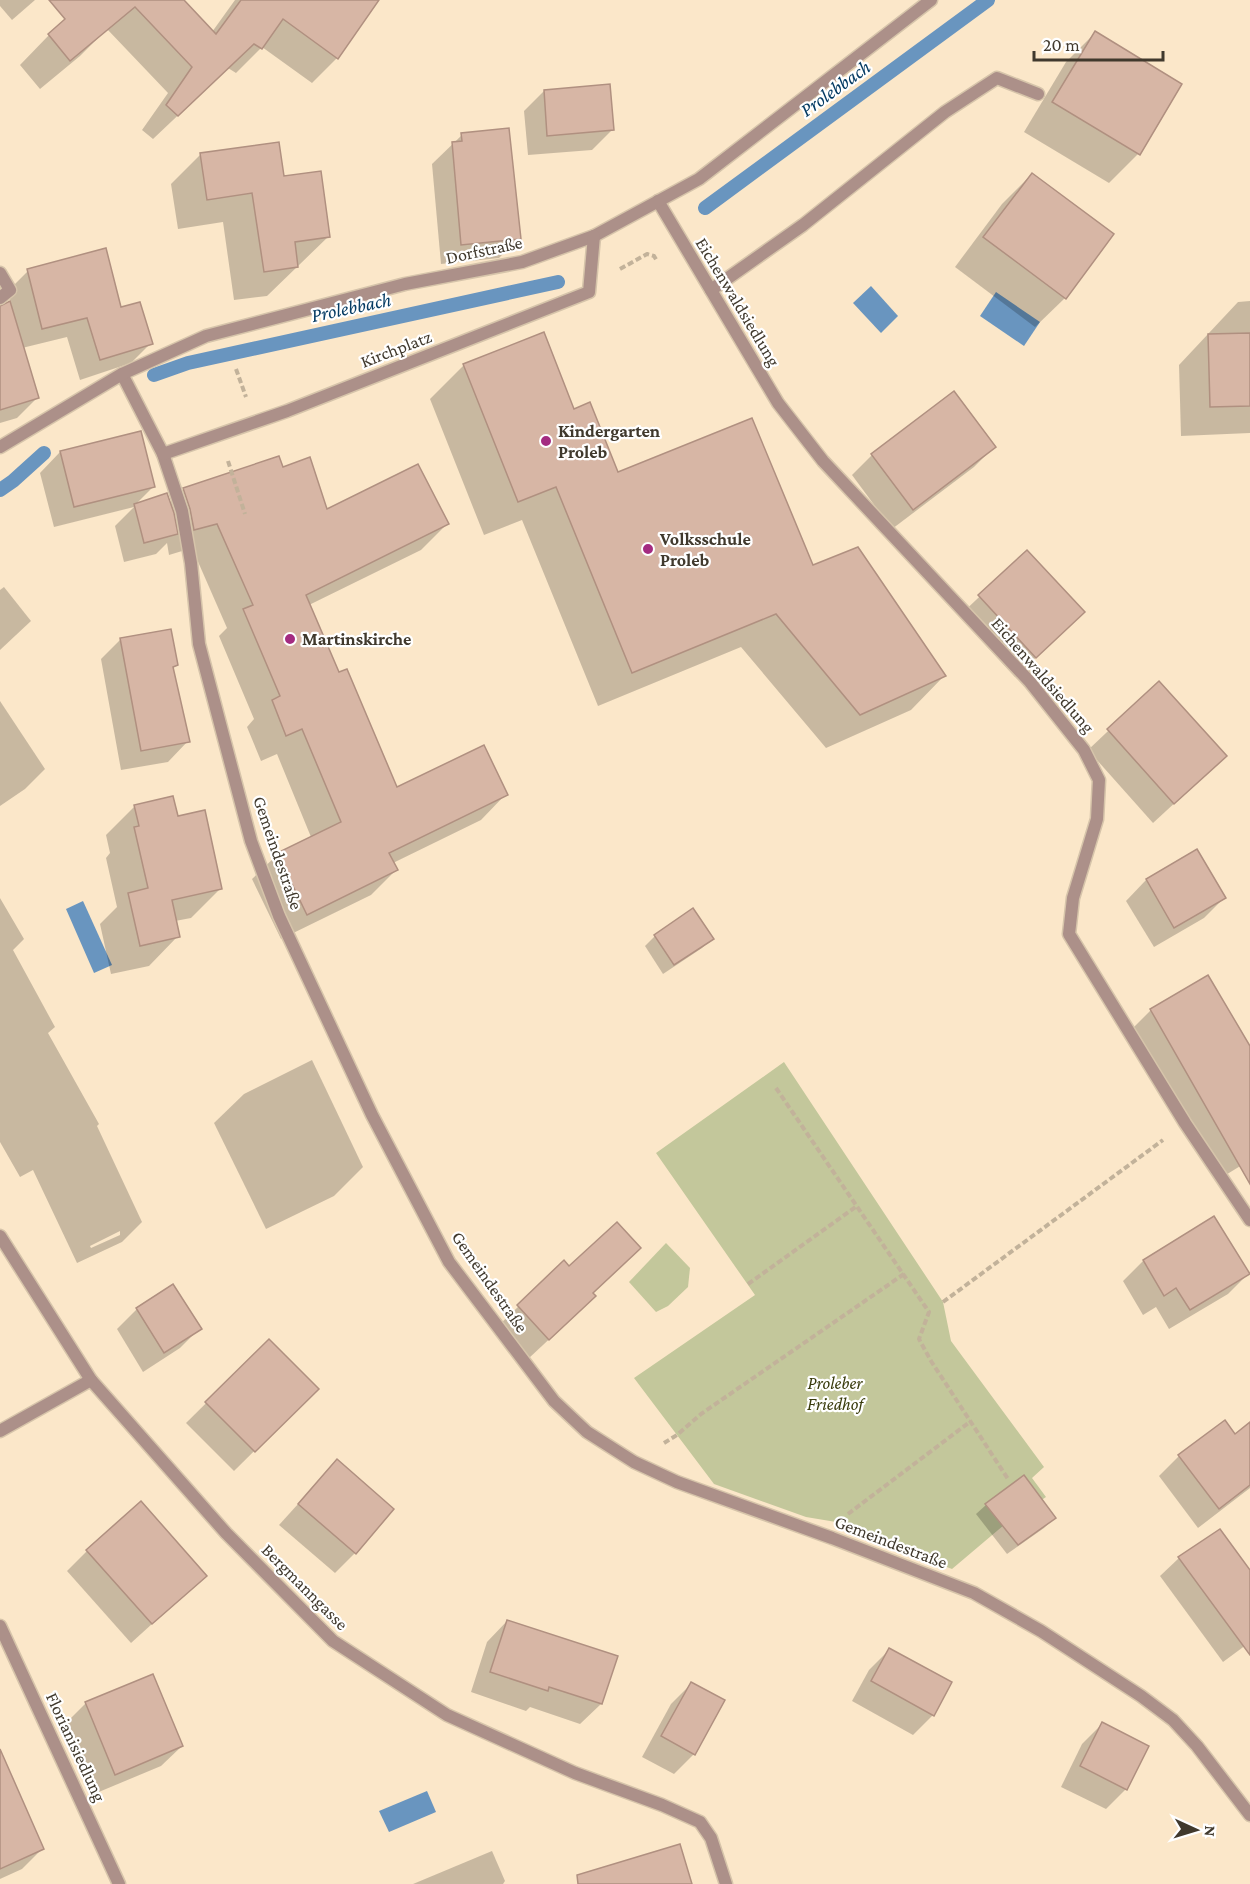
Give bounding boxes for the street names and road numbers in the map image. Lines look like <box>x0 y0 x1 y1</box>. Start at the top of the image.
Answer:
street label: Dorfstraße <box>444 232 524 268</box>
street label: Eichenwaldsiedlung <box>692 234 784 370</box>
street label: Kirchplatz <box>358 326 435 372</box>
street label: Eichenwaldsiedlung <box>987 613 1099 737</box>
street label: Gemeindestraße <box>249 794 307 912</box>
street label: Gemeindestraße <box>448 1228 532 1336</box>
street label: Gemeindestraße <box>832 1511 950 1573</box>
street label: Bergmanngasse <box>258 1540 352 1634</box>
street label: Florianisiedlung <box>42 1689 110 1805</box>

